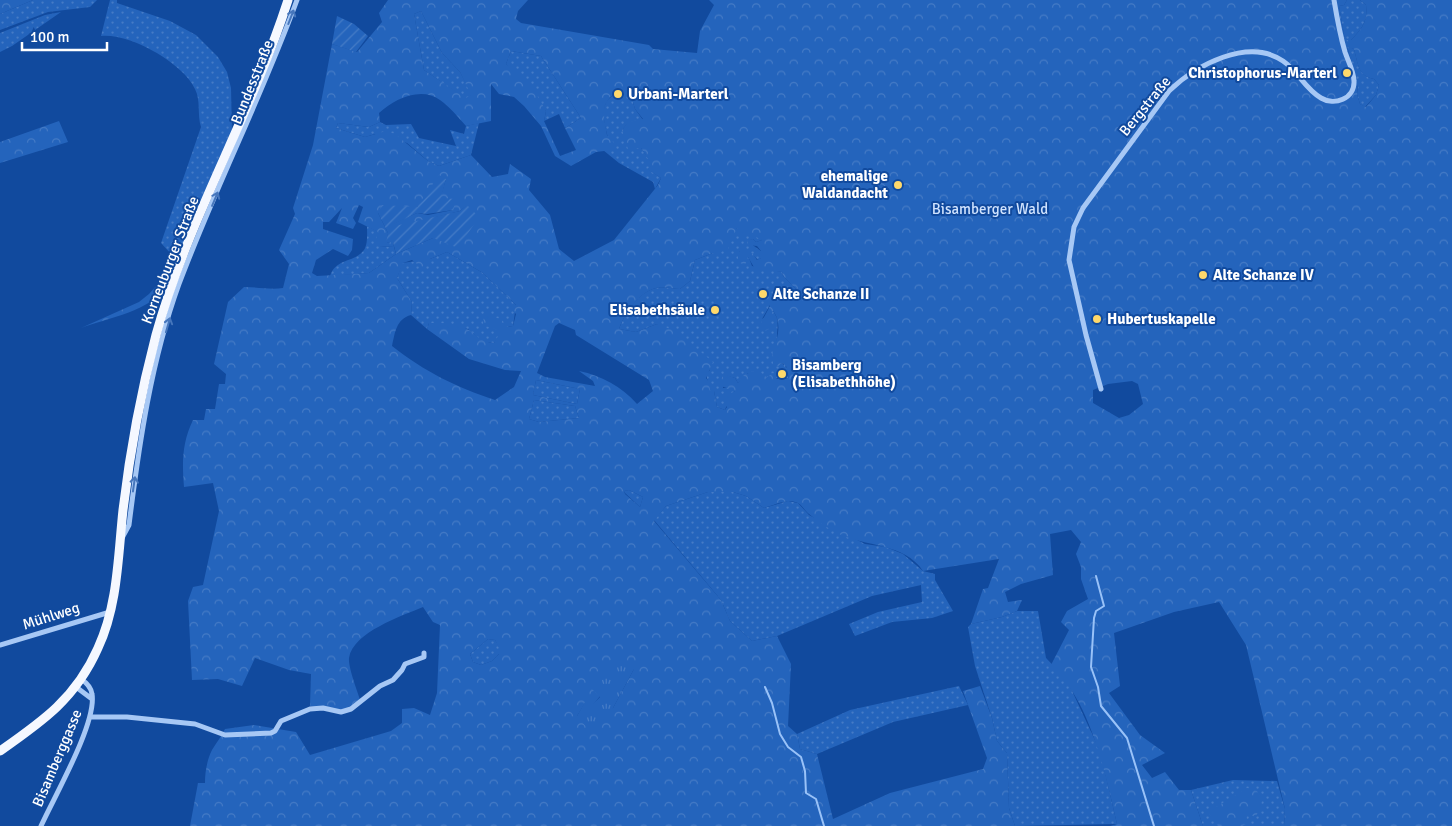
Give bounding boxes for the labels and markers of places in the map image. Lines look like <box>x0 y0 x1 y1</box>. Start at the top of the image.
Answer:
place label: Christophorus-Marterl <box>1188 64 1337 82</box>
marker: Christophorus-Marterl <box>1341 67 1353 79</box>
place label: Urbani-Marterl <box>628 85 729 103</box>
marker: Urbani-Marterl <box>612 88 624 100</box>
place label: ehemalige Waldandacht <box>802 167 888 202</box>
marker: ehemalige Waldandacht <box>892 179 904 191</box>
place label: Alte Schanze IV <box>1213 266 1314 284</box>
marker: Alte Schanze IV <box>1197 269 1209 281</box>
place label: Alte Schanze II <box>773 285 870 303</box>
marker: Alte Schanze II <box>757 288 769 300</box>
place label: Elisabethsäule <box>609 301 705 319</box>
marker: Elisabethsäule <box>709 304 721 316</box>
place label: Hubertuskapelle <box>1107 310 1216 328</box>
marker: Hubertuskapelle <box>1091 313 1103 325</box>
place label: Bisamberg (Elisabethhöhe) <box>792 356 896 391</box>
marker: Bisamberg (Elisabethhöhe) <box>776 368 788 380</box>

